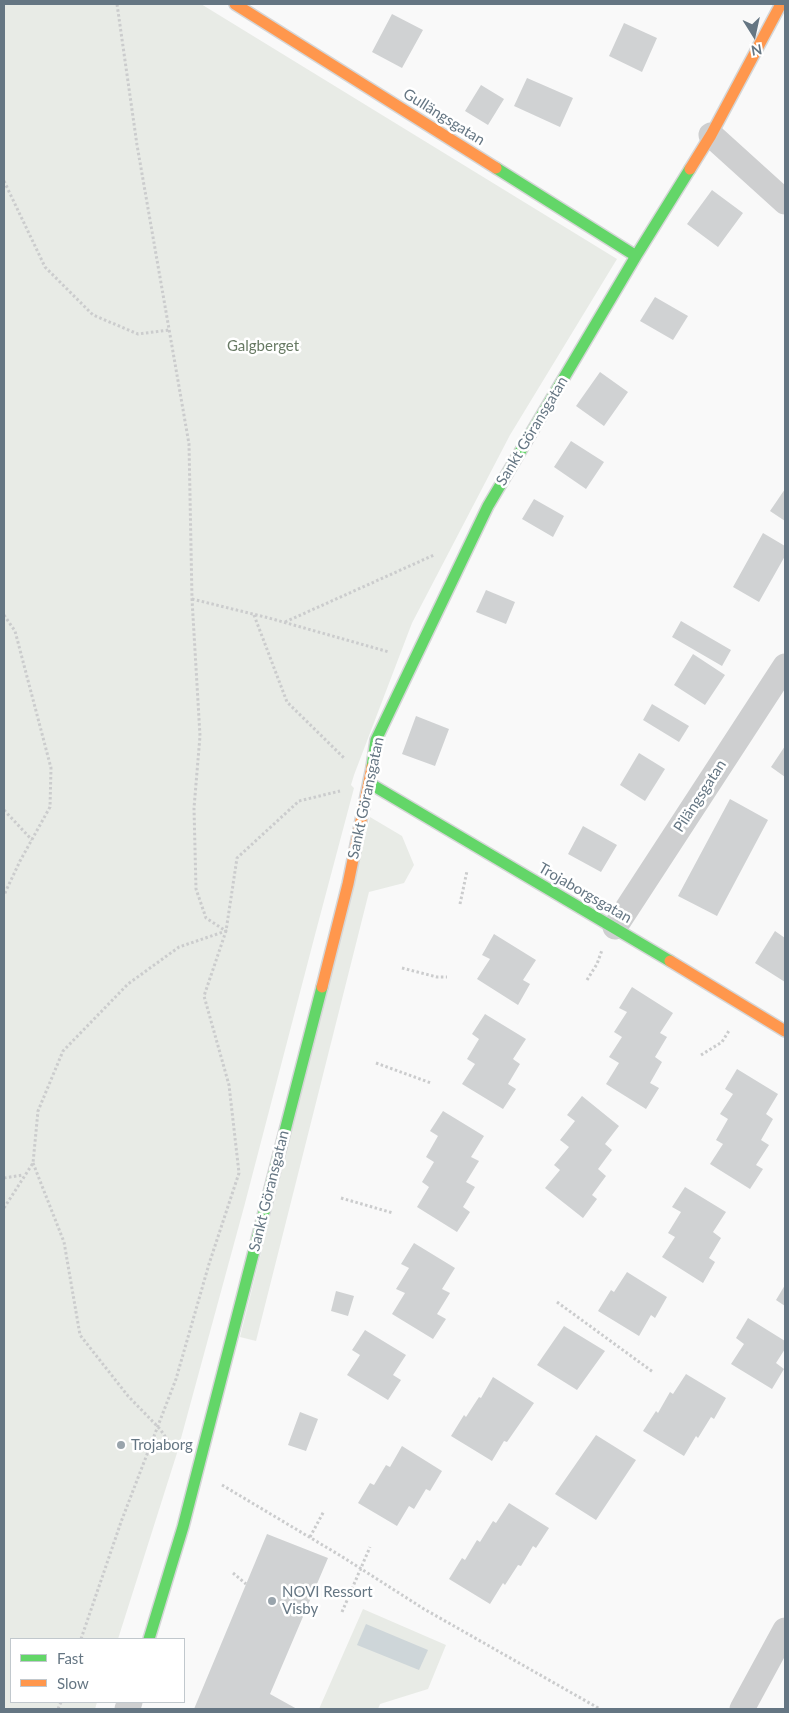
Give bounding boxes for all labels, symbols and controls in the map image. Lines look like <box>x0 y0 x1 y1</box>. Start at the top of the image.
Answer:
north arrow <box>729 10 779 60</box>
text: N <box>750 41 763 60</box>
street label: Gullängsgatan <box>400 85 488 149</box>
park label: Galgberget <box>227 337 299 355</box>
street label: Sankt Göransgatan <box>492 373 572 489</box>
street label: Sankt Göransgatan <box>344 735 388 861</box>
street label: Pilängsgatan <box>670 756 730 836</box>
street label: Trojaborgsgatan <box>535 859 635 927</box>
street label: Sankt Göransgatan <box>245 1129 293 1253</box>
place label: Trojaborg <box>131 1436 193 1454</box>
marker: Trojaborg <box>115 1439 127 1451</box>
place label: NOVI Ressort Visby <box>282 1583 373 1618</box>
marker: NOVI Ressort Visby <box>266 1595 278 1607</box>
legend <box>10 1638 185 1703</box>
text: Fast <box>57 1649 84 1667</box>
text: Slow <box>57 1674 89 1692</box>

